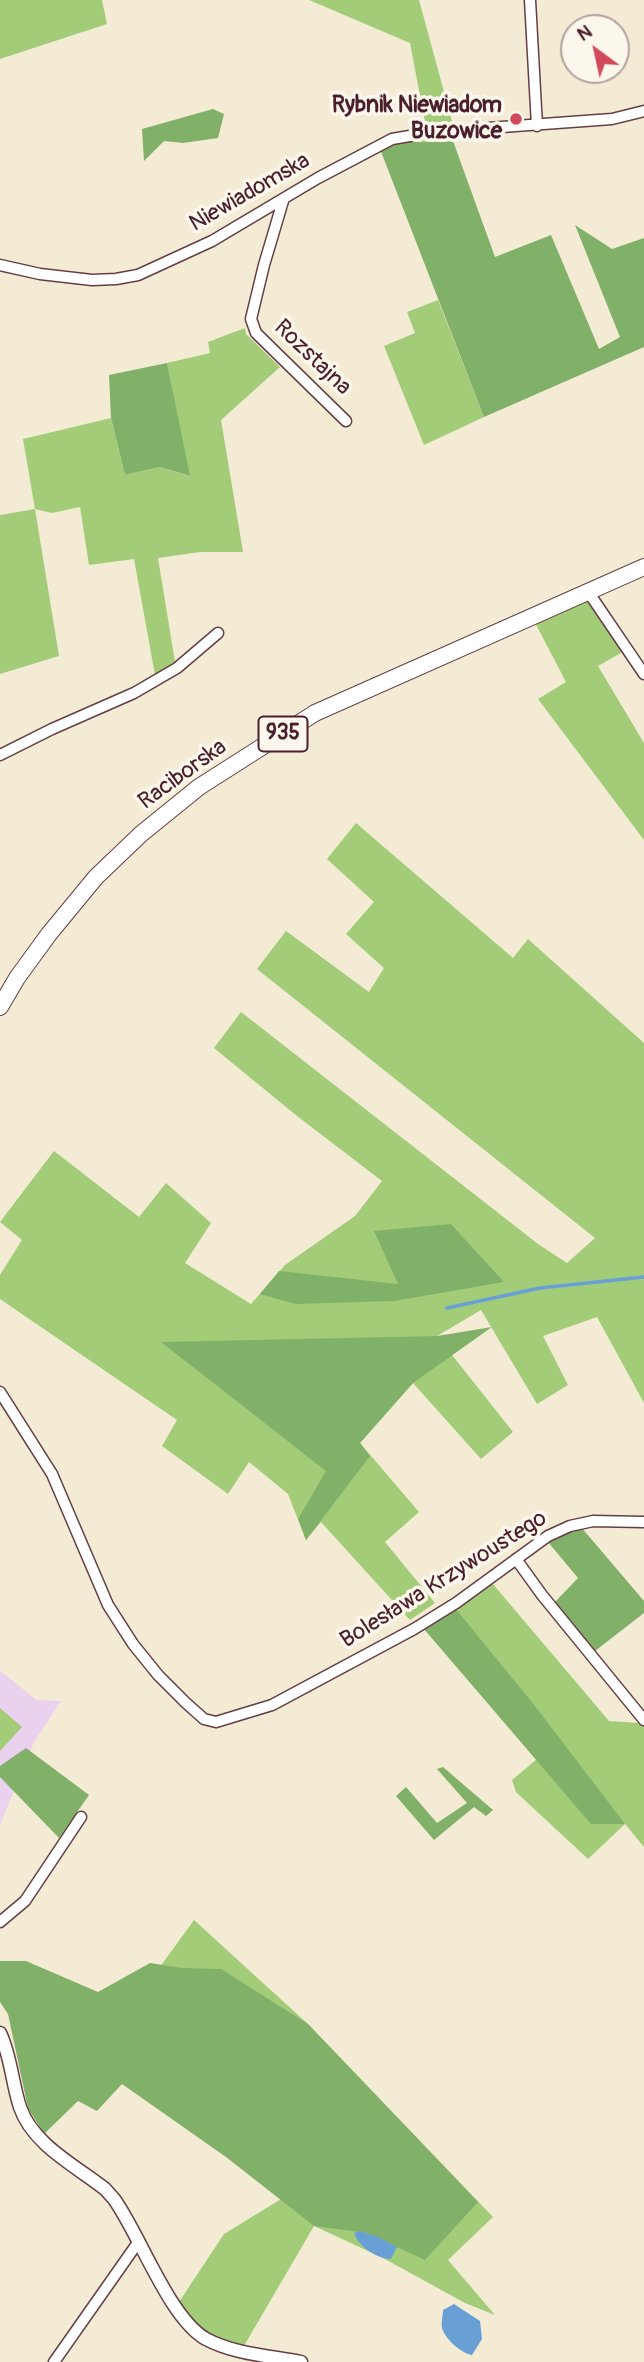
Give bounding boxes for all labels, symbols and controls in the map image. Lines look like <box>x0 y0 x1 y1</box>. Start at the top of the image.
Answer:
north arrow <box>560 14 630 84</box>
text: N <box>573 20 597 47</box>
place label: Rybnik Niewiadom Buzowice <box>332 92 502 146</box>
marker: Rybnik Niewiadom Buzowice <box>508 111 524 127</box>
street label: Niewiadomska <box>185 147 315 239</box>
street label: Rozstajna <box>268 314 356 402</box>
road number: 935 <box>258 716 308 752</box>
street label: Raciborska <box>134 734 232 816</box>
street label: Bolesława Krzywoustego <box>336 1505 552 1655</box>

